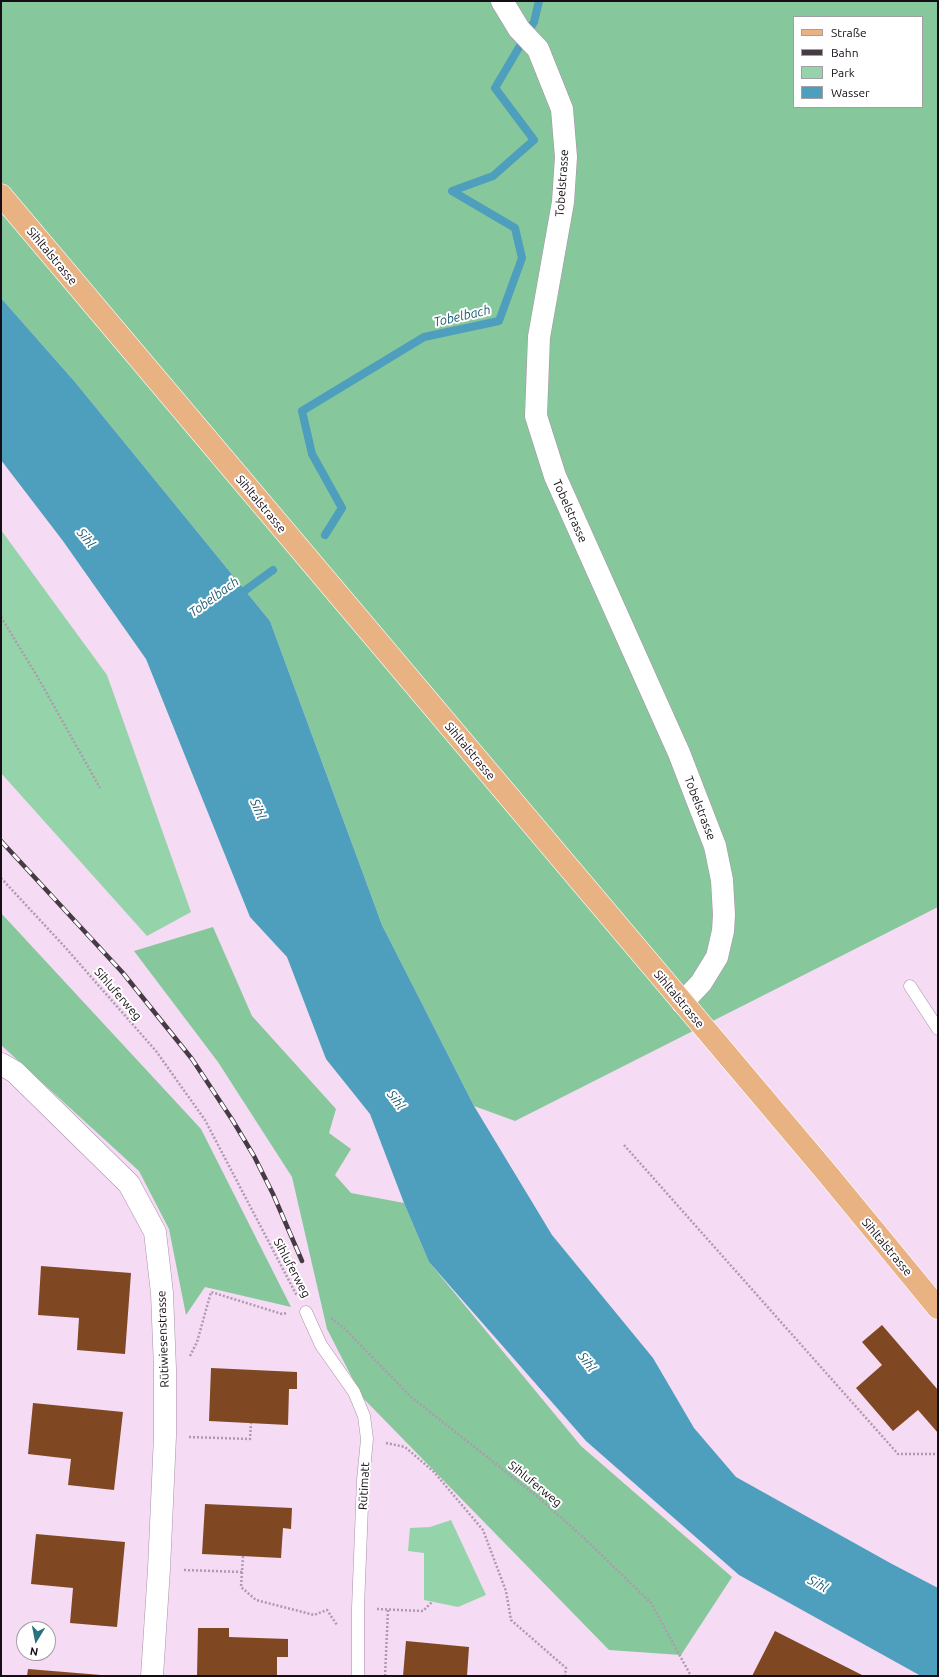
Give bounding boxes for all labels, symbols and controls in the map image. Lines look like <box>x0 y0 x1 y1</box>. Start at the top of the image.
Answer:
legend <box>793 16 923 108</box>
text: Straße <box>831 26 867 39</box>
text: Bahn <box>831 46 859 59</box>
text: Park <box>831 66 855 79</box>
text: Wasser <box>831 86 870 99</box>
street label: Tobelstrasse <box>552 149 572 217</box>
street label: Sihltalstrasse <box>24 224 80 288</box>
water label: Tobelbach <box>432 302 492 330</box>
street label: Sihltalstrasse <box>233 472 289 536</box>
street label: Tobelstrasse <box>550 477 590 545</box>
water label: Sihl <box>73 525 99 551</box>
water label: Tobelbach <box>186 574 242 620</box>
street label: Sihltalstrasse <box>442 719 498 783</box>
street label: Tobelstrasse <box>681 774 719 842</box>
water label: Sihl <box>247 796 269 822</box>
street label: Sihluferweg <box>91 965 145 1023</box>
street label: Sihltalstrasse <box>651 967 707 1031</box>
water label: Sihl <box>384 1087 408 1113</box>
street label: Sihltalstrasse <box>859 1215 915 1279</box>
street label: Sihluferweg <box>270 1236 314 1300</box>
street label: Rütiwiesenstrasse <box>154 1290 172 1388</box>
water label: Sihl <box>575 1349 599 1375</box>
street label: Sihluferweg <box>505 1458 565 1510</box>
street label: Rütimatt <box>356 1462 372 1510</box>
water label: Sihl <box>805 1572 831 1596</box>
north arrow <box>16 1621 56 1661</box>
text: N <box>29 1645 39 1658</box>

